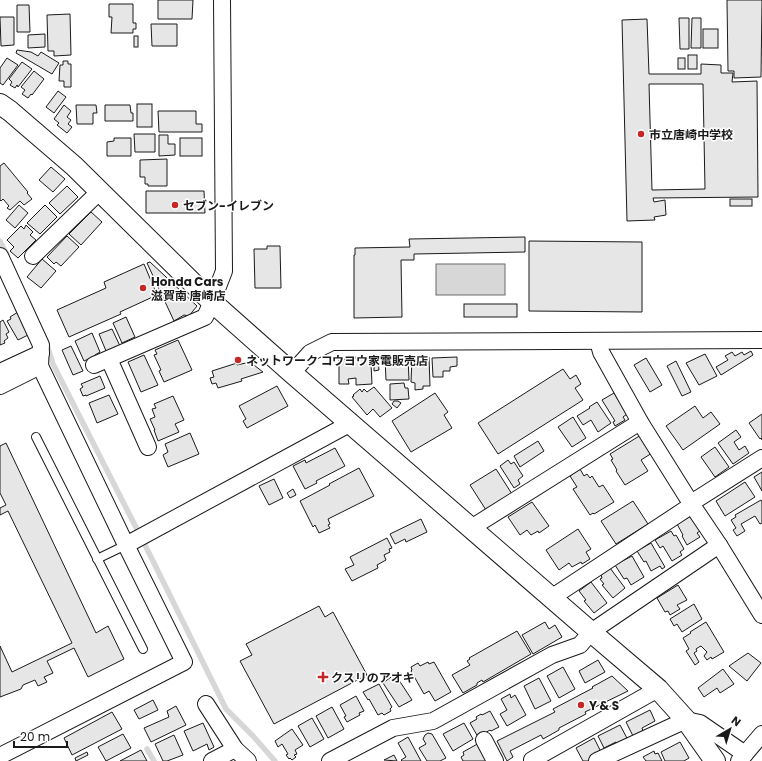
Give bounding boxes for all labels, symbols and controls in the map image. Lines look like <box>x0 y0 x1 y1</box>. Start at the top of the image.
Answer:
place label: 市立唐崎中学校 <box>649 126 733 143</box>
marker: 市立唐崎中学校 <box>636 129 646 139</box>
place label: セブン-イレブン <box>183 197 274 214</box>
marker: セブン-イレブン <box>170 200 180 210</box>
place label: Honda Cars 滋賀南 唐崎店 <box>151 273 226 304</box>
marker: Honda Cars 滋賀南 唐崎店 <box>138 283 148 293</box>
place label: ネットワーク コウヨウ家電販売店 <box>246 352 428 369</box>
marker: ネットワーク コウヨウ家電販売店 <box>233 355 243 365</box>
place label: クスリのアオキ <box>331 669 415 686</box>
marker: クスリのアオキ <box>318 672 328 682</box>
place label: Y & S <box>589 697 619 714</box>
marker: Y & S <box>576 700 586 710</box>
north arrow <box>710 709 750 749</box>
text: N <box>728 712 744 730</box>
scale bar <box>14 723 67 749</box>
text: 20 m <box>20 728 50 745</box>

